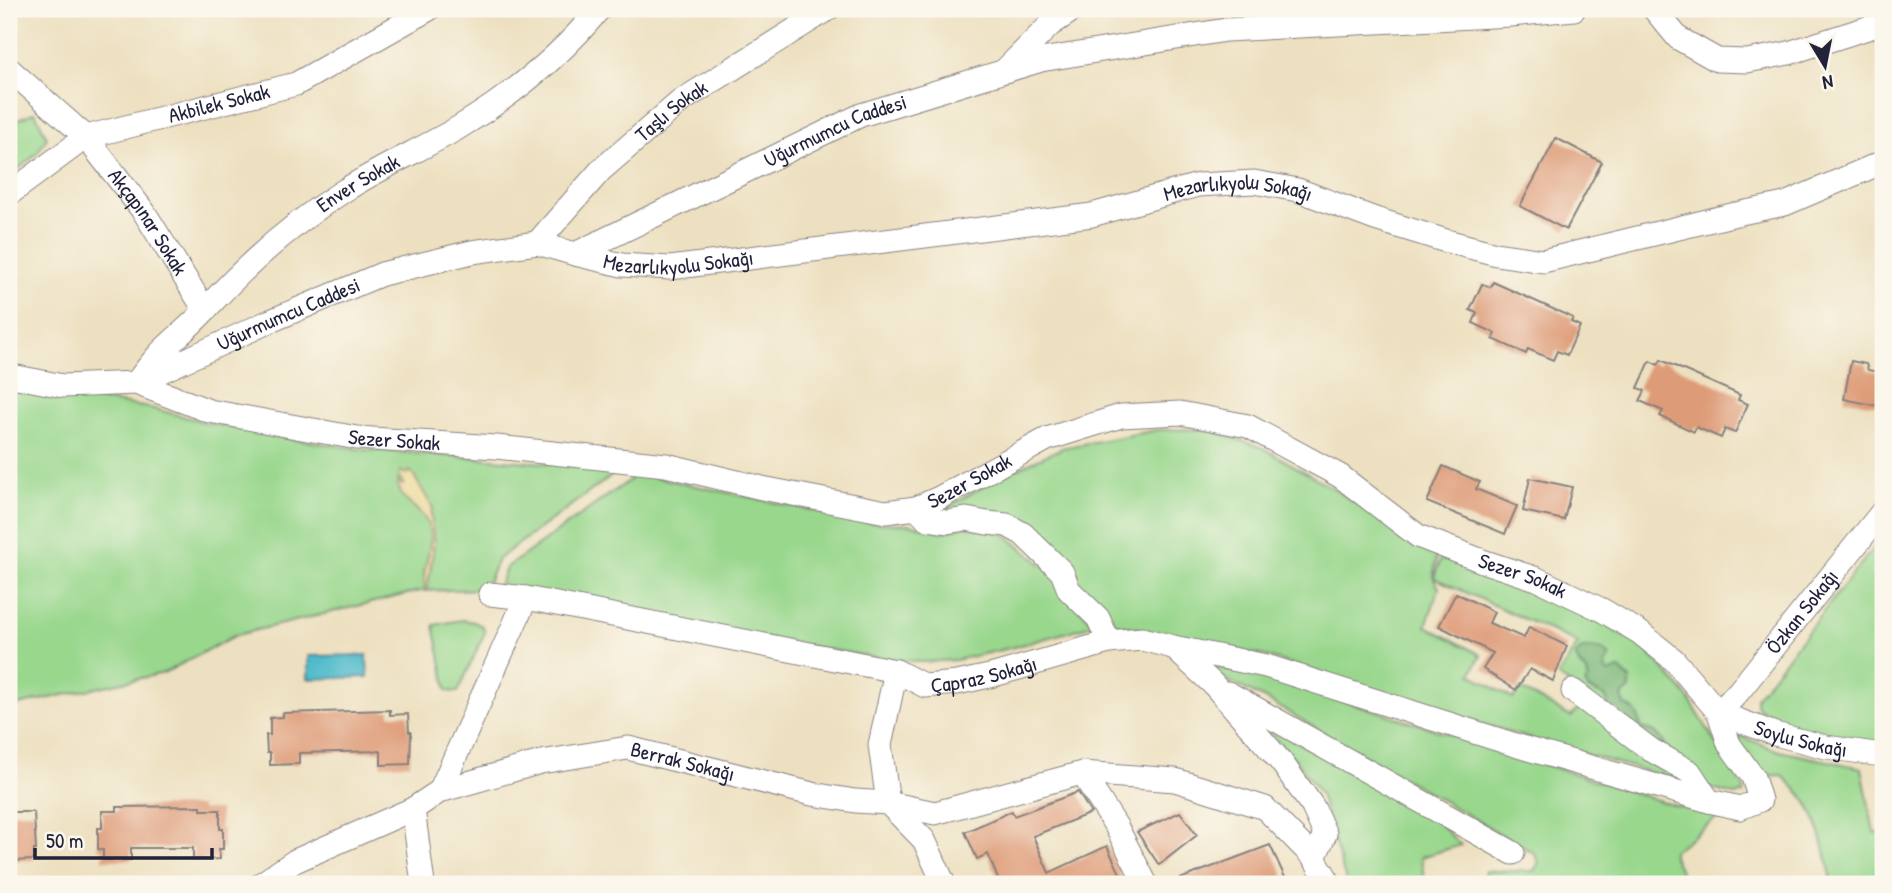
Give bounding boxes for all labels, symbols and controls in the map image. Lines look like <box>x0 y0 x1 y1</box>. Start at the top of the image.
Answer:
north arrow <box>1790 32 1860 102</box>
text: N <box>1821 69 1835 96</box>
street label: Taşlı Sokak <box>629 73 713 148</box>
street label: Akbilek Sokak <box>165 76 273 130</box>
street label: Uğurmumcu Caddesi <box>759 87 910 174</box>
street label: Enver Sokak <box>310 147 405 219</box>
street label: Akçapınar Sokak <box>102 162 195 281</box>
street label: Mezarlıkyolu Sokağı <box>1160 167 1317 208</box>
street label: Mezarlıkyolu Sokağı <box>601 243 755 282</box>
street label: Uğurmumcu Caddesi <box>212 270 364 358</box>
street label: Sezer Sokak <box>346 422 441 457</box>
street label: Sezer Sokak <box>923 446 1017 515</box>
street label: Sezer Sokak <box>1474 546 1572 605</box>
street label: Özkan Sokağı <box>1759 563 1845 660</box>
street label: Çapraz Sokağı <box>930 648 1040 699</box>
street label: Soylu Sokağı <box>1750 712 1849 764</box>
street label: Berrak Sokağı <box>628 734 738 788</box>
scale bar <box>35 816 212 860</box>
text: 50 m <box>46 826 83 855</box>

